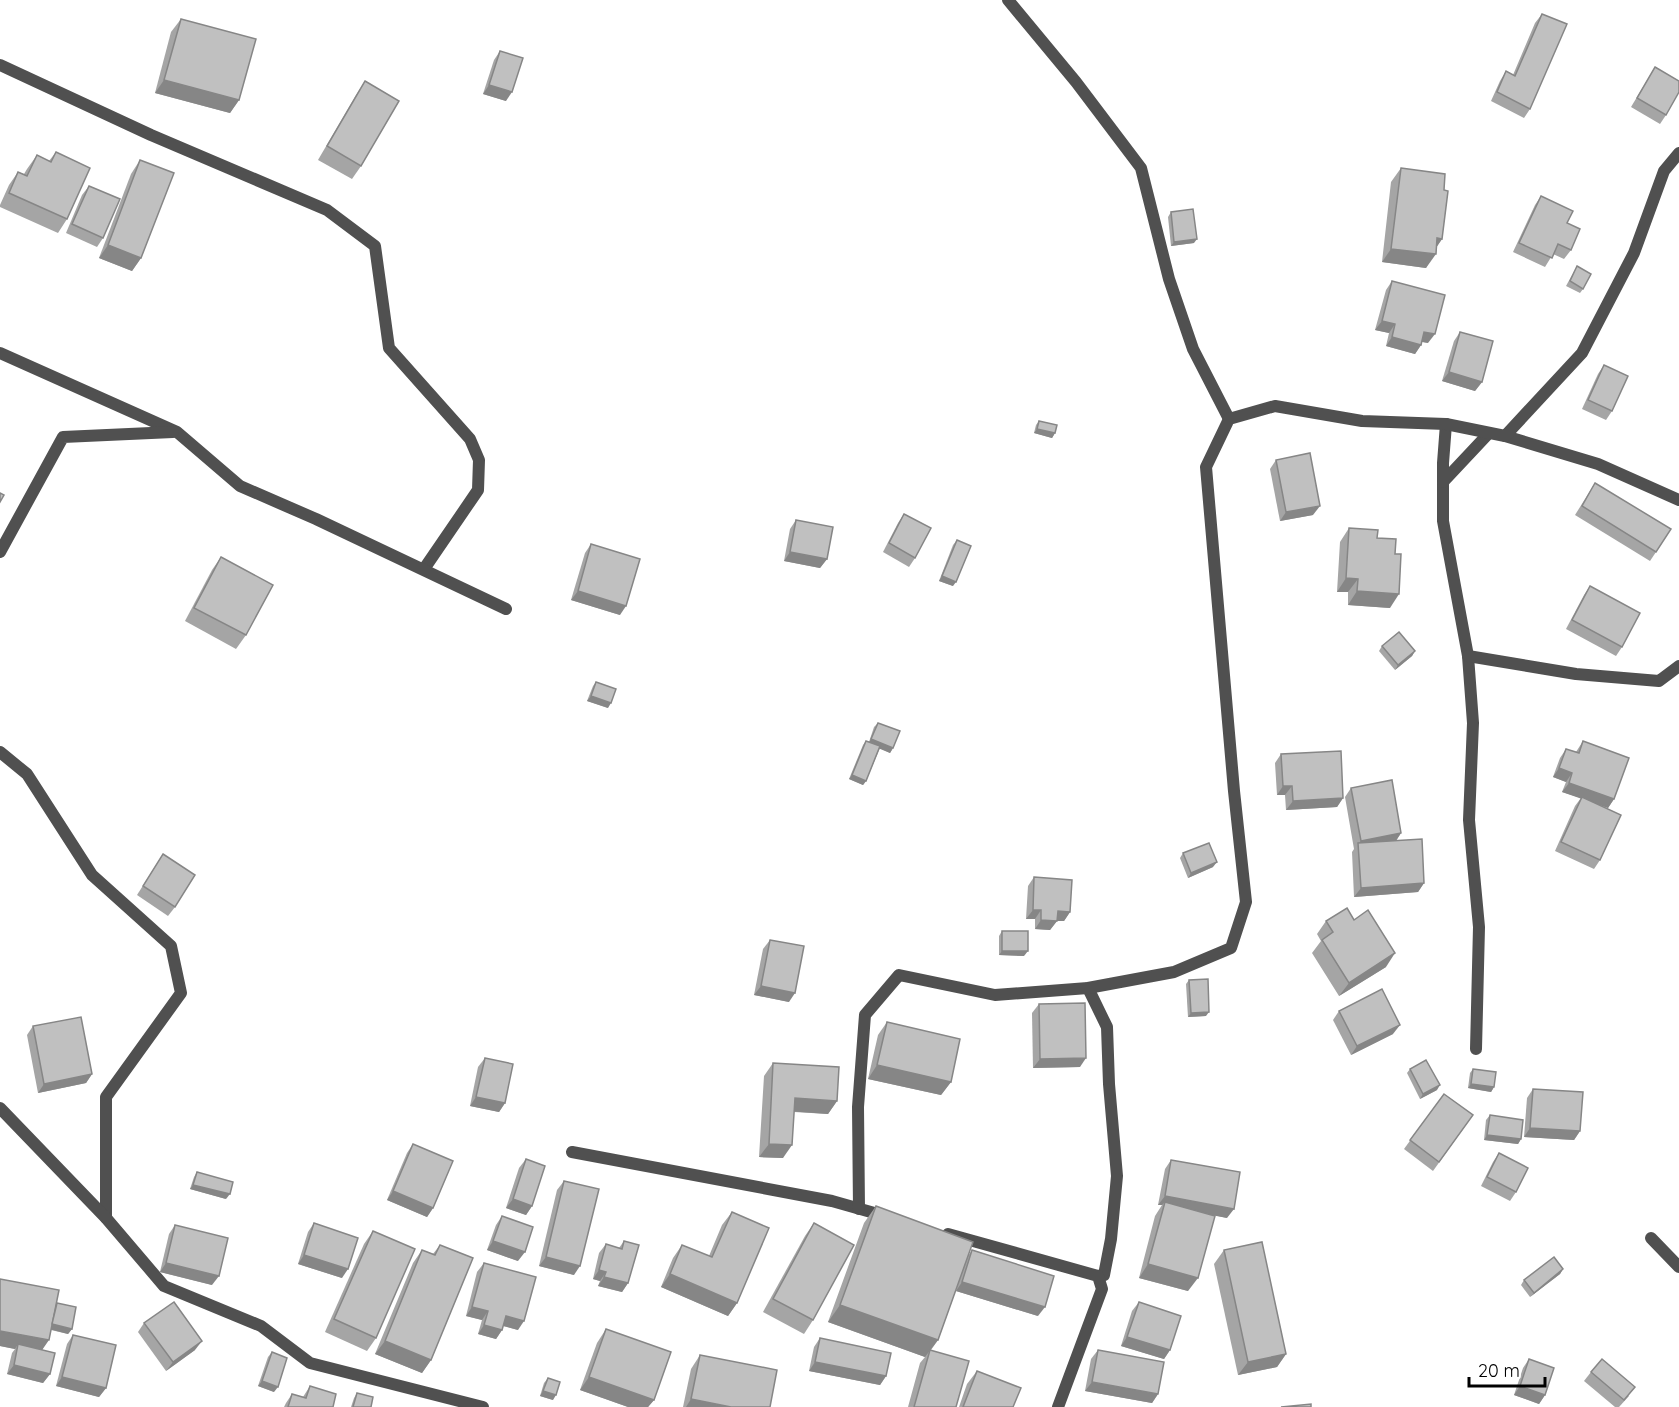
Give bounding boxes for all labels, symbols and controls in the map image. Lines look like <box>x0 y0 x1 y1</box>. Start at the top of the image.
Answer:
scale bar <box>1469 1350 1546 1388</box>
text: 20 m <box>1478 1359 1520 1382</box>

